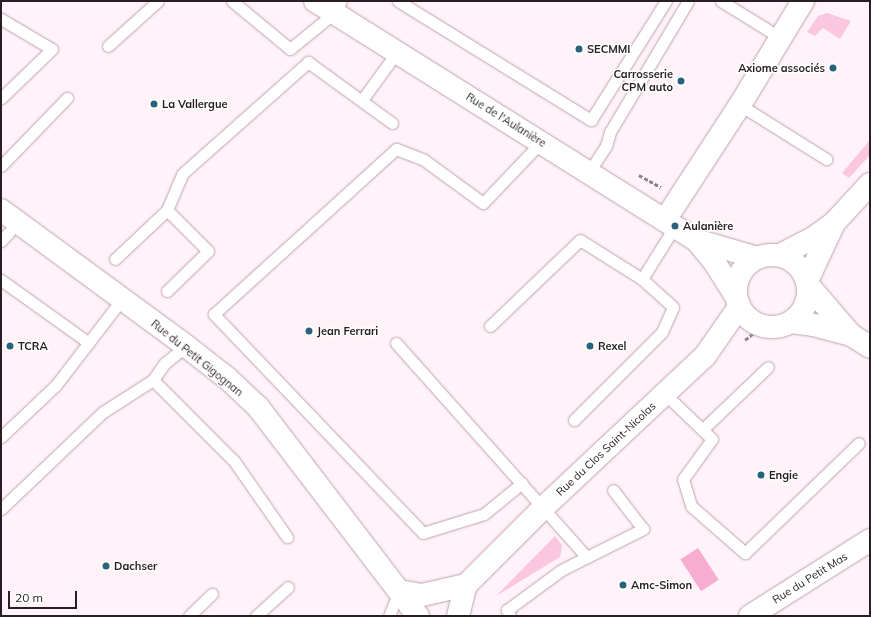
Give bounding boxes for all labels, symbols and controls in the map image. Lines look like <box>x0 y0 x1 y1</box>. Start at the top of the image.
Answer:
place label: SECMMI <box>587 42 630 56</box>
marker: SECMMI <box>574 44 584 54</box>
place label: Axiome associés <box>738 61 825 75</box>
marker: Axiome associés <box>828 63 838 73</box>
place label: Carrosserie CPM auto <box>614 68 673 94</box>
marker: Carrosserie CPM auto <box>676 76 686 86</box>
street label: Rue de l'Aulanière <box>464 90 548 150</box>
place label: La Vallergue <box>162 97 228 111</box>
marker: La Vallergue <box>149 99 159 109</box>
place label: Aulanière <box>683 219 733 233</box>
marker: Aulanière <box>670 221 680 231</box>
street label: Rue du Petit Gigognan <box>148 317 246 399</box>
place label: Jean Ferrari <box>317 324 378 338</box>
marker: Jean Ferrari <box>304 326 314 336</box>
place label: TCRA <box>18 339 48 353</box>
place label: Rexel <box>598 339 626 353</box>
marker: TCRA <box>5 341 15 351</box>
marker: Rexel <box>585 341 595 351</box>
street label: Rue du Clos Saint-Nicolas <box>553 399 659 499</box>
place label: Engie <box>769 468 798 482</box>
marker: Engie <box>756 470 766 480</box>
street label: Rue du Petit Mas <box>770 550 850 606</box>
place label: Dachser <box>114 559 157 573</box>
marker: Dachser <box>101 561 111 571</box>
place label: Amc-Simon <box>631 578 692 592</box>
marker: Amc-Simon <box>618 580 628 590</box>
scale bar <box>10 583 79 609</box>
text: 20 m <box>15 590 43 605</box>

